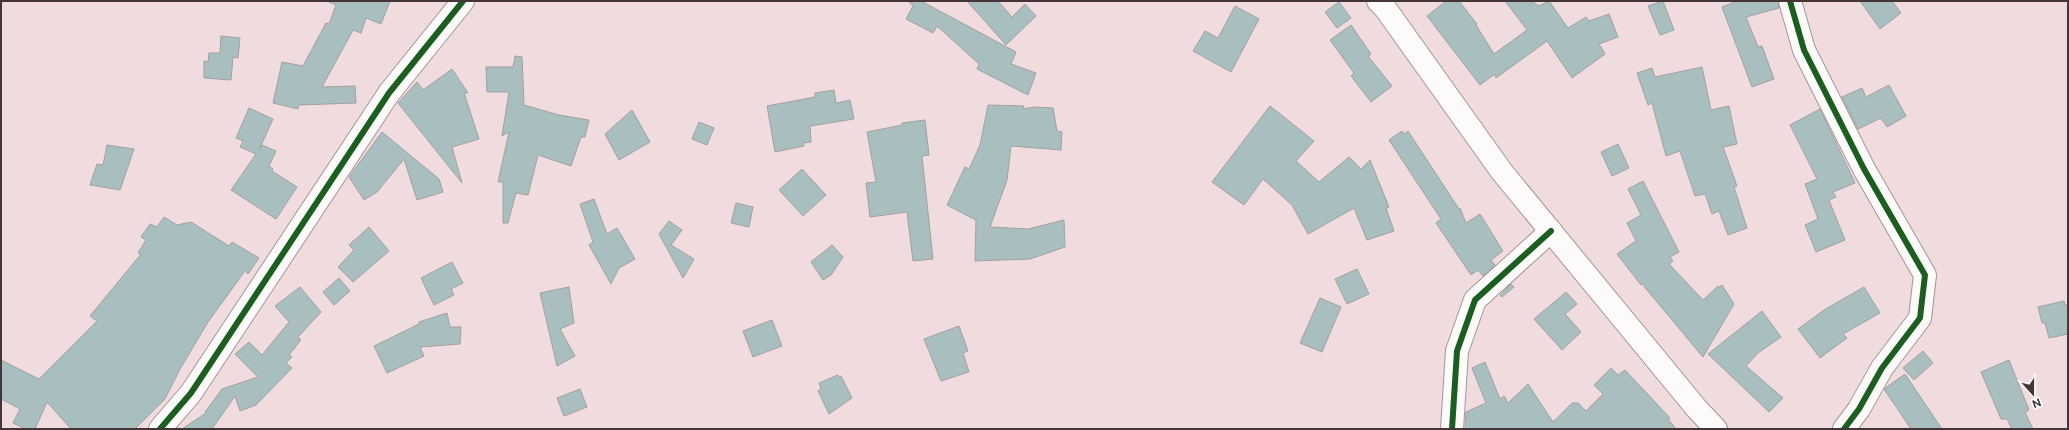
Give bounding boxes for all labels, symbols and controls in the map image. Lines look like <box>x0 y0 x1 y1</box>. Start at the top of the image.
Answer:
north arrow <box>2013 374 2053 414</box>
text: N <box>2030 396 2043 410</box>

